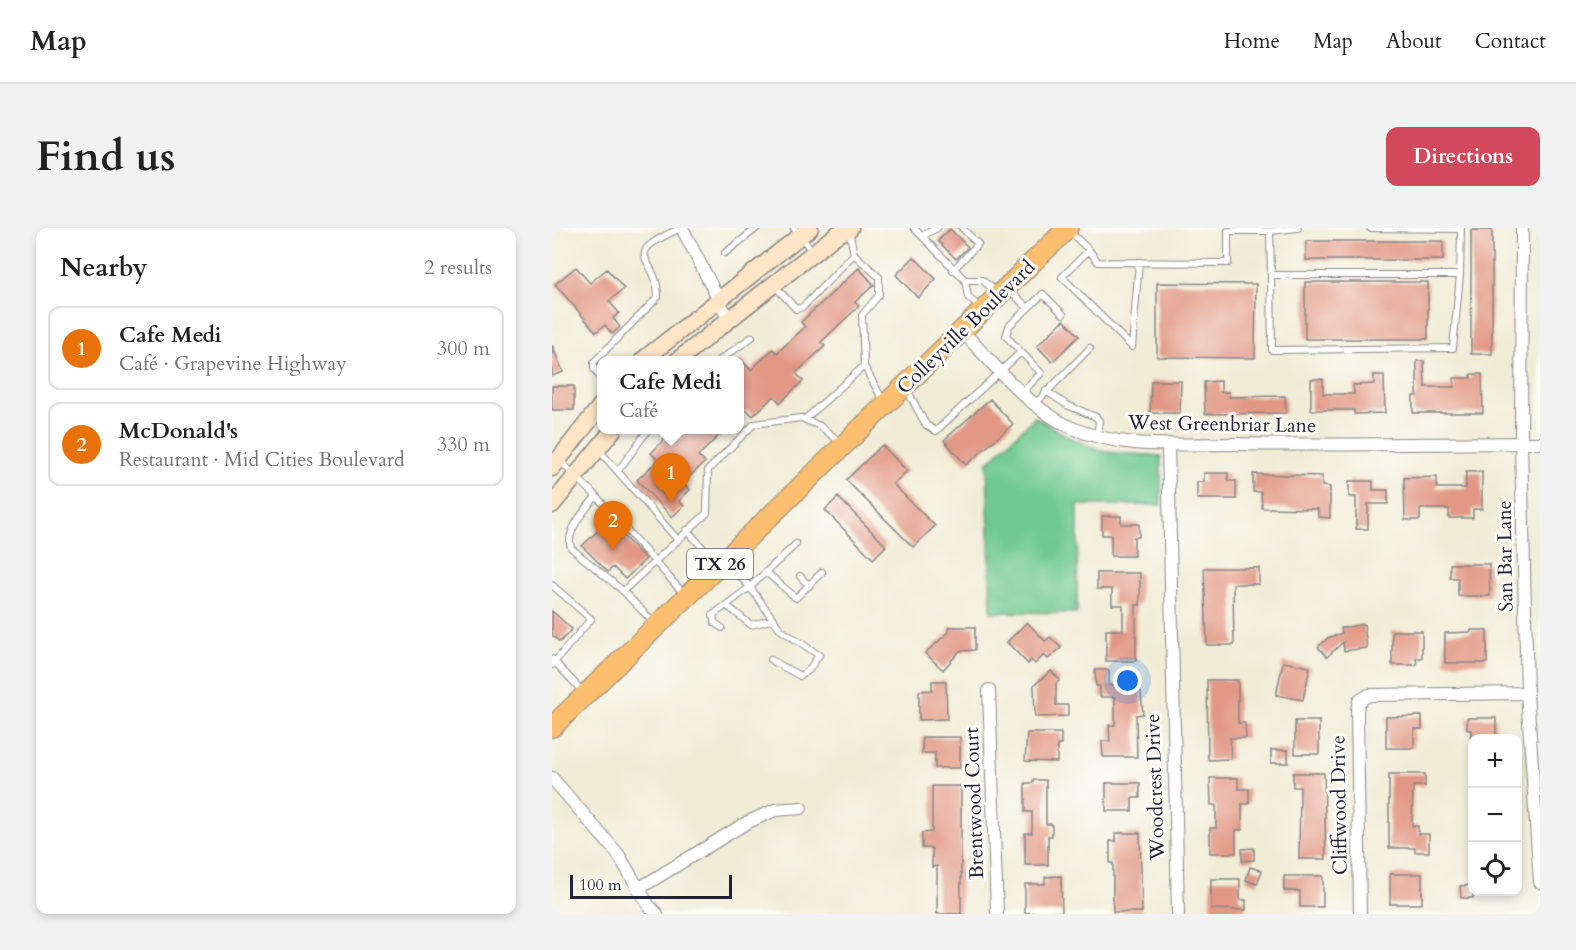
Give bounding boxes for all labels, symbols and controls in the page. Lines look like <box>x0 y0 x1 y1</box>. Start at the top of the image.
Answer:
text: Map <box>30 22 87 60</box>
text: Home <box>1224 27 1280 56</box>
text: Map <box>1313 27 1353 56</box>
text: About <box>1386 27 1442 56</box>
text: Contact <box>1475 27 1546 56</box>
button: Directions <box>1386 127 1540 186</box>
text: Find us <box>36 128 176 185</box>
text: Nearby <box>60 250 148 285</box>
text: 2 results <box>424 254 492 281</box>
street label: Colleyville Boulevard <box>891 254 1041 400</box>
text: Cafe Medi <box>119 320 222 350</box>
text: 1 <box>76 335 87 362</box>
text: 300 m <box>437 335 490 362</box>
text: Café · Grapevine Highway <box>119 350 347 377</box>
popup <box>597 356 744 434</box>
text: Cafe Medi <box>619 367 722 397</box>
text: Café <box>619 397 658 424</box>
street label: West Greenbriar Lane <box>1127 409 1316 439</box>
text: McDonald's <box>119 416 238 446</box>
text: 2 <box>76 431 87 458</box>
text: 330 m <box>437 431 490 458</box>
text: Restaurant · Mid Cities Boulevard <box>119 446 405 473</box>
pin: 1 <box>652 454 690 503</box>
street label: San Bar Lane <box>1491 500 1519 612</box>
pin: 2 <box>594 502 632 551</box>
road number: TX 26 <box>687 549 753 579</box>
your location <box>1113 666 1142 695</box>
street label: Woodcrest Drive <box>1139 713 1171 862</box>
street label: Brentwood Court <box>958 726 990 879</box>
map controls <box>1468 734 1522 896</box>
button: + <box>1468 734 1522 788</box>
street label: Cliffwood Drive <box>1324 735 1354 875</box>
button: − <box>1468 788 1522 842</box>
button: locate <box>1468 842 1522 896</box>
scale bar <box>570 872 732 900</box>
text: 100 m <box>579 874 621 896</box>

